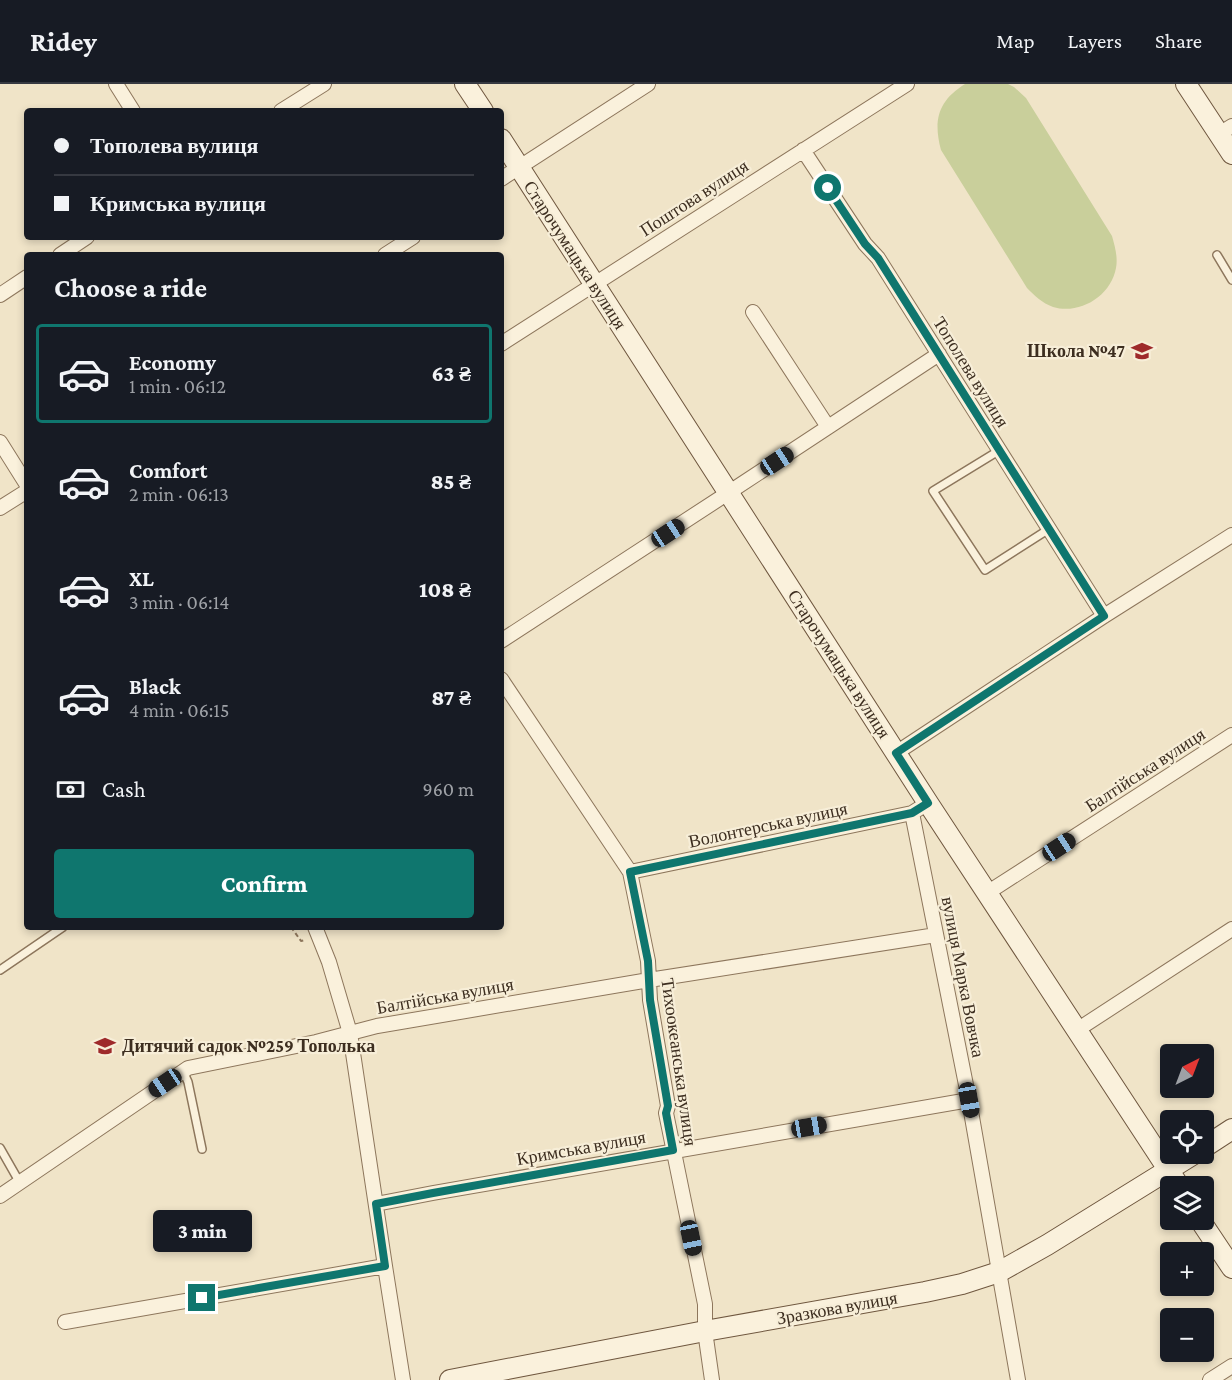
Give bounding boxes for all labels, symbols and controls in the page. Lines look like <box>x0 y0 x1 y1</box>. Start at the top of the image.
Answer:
text: Ridey <box>30 26 97 57</box>
text: Map <box>996 29 1035 53</box>
text: Layers <box>1068 29 1122 53</box>
text: Share <box>1155 29 1202 53</box>
text: Тополева вулиця <box>90 133 258 158</box>
street label: Поштова вулиця <box>636 156 752 240</box>
route start <box>814 174 841 201</box>
street label: Старочумацька вулиця <box>520 177 630 333</box>
text: Кримська вулиця <box>90 191 266 216</box>
text: Choose a ride <box>54 273 207 303</box>
street label: Тополева вулиця <box>929 313 1013 431</box>
school or university icon: Школа №47 <box>1130 339 1154 363</box>
place label: Школа №47 <box>1027 341 1125 361</box>
icon: car <box>57 347 111 401</box>
text: Economy <box>129 350 216 375</box>
text: 63 ₴ <box>432 361 471 386</box>
text: 1 min · 06:12 <box>129 375 226 397</box>
car <box>757 444 797 478</box>
icon: car <box>57 455 111 509</box>
text: Comfort <box>129 458 207 483</box>
text: 85 ₴ <box>430 469 471 494</box>
text: 2 min · 06:13 <box>129 483 229 505</box>
car <box>648 516 688 550</box>
icon: car <box>57 563 111 617</box>
text: XL <box>129 566 154 591</box>
text: 108 ₴ <box>419 577 471 602</box>
street label: Старочумацька вулиця <box>784 586 894 742</box>
text: 3 min · 06:14 <box>129 591 230 613</box>
icon: car <box>57 671 111 725</box>
text: Black <box>129 674 181 699</box>
text: 87 ₴ <box>431 685 471 710</box>
text: 4 min · 06:15 <box>129 699 229 721</box>
street label: Балтійська вулиця <box>1081 724 1209 816</box>
icon: cash <box>54 773 87 806</box>
text: Cash <box>102 777 146 802</box>
text: 960 m <box>423 778 474 800</box>
street label: Волонтерська вулиця <box>687 798 849 852</box>
car <box>1039 830 1079 864</box>
button: Confirm <box>54 849 474 918</box>
street label: вулиця Марка Вовчка <box>938 895 988 1059</box>
street label: Балтійська вулиця <box>375 974 515 1018</box>
street label: Тихоокеанська вулиця <box>657 977 701 1147</box>
school or university icon: Дитячий садок №259 Тополька <box>93 1034 117 1058</box>
place label: Дитячий садок №259 Тополька <box>122 1036 375 1056</box>
north arrow <box>1160 1044 1214 1098</box>
map controls <box>1160 1044 1214 1362</box>
car <box>145 1065 185 1101</box>
car <box>957 1081 981 1119</box>
button: locate <box>1160 1110 1214 1164</box>
car <box>790 1115 828 1139</box>
street label: Кримська вулиця <box>515 1127 647 1169</box>
button: layers <box>1160 1176 1214 1230</box>
callout: 3 min <box>152 1211 252 1253</box>
car <box>678 1219 704 1257</box>
text: 3 min <box>178 1220 227 1242</box>
button: + <box>1160 1242 1214 1296</box>
route end <box>188 1284 215 1311</box>
street label: Зразкова вулиця <box>775 1288 899 1328</box>
button: − <box>1160 1308 1214 1362</box>

